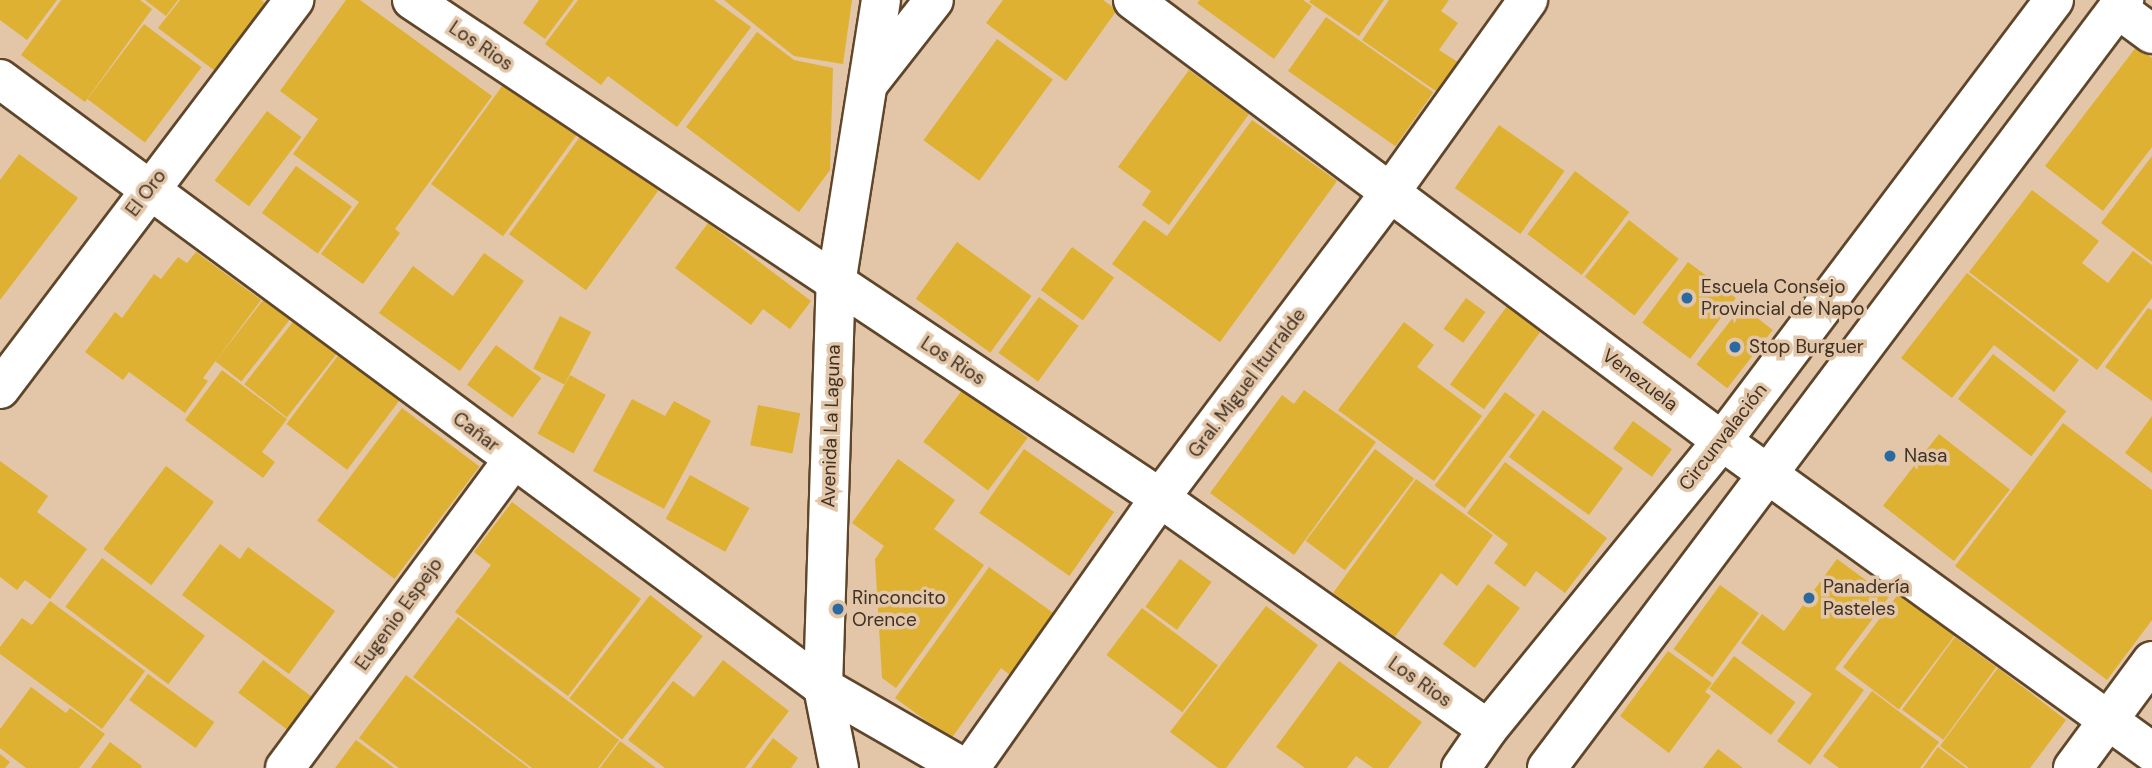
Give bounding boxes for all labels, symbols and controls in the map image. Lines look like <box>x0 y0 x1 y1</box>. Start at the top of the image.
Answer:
street label: Los Rios <box>445 16 517 76</box>
street label: El Oro <box>121 165 171 221</box>
place label: Escuela Consejo Provincial de Napo <box>1701 276 1864 320</box>
marker: Escuela Consejo Provincial de Napo <box>1679 290 1695 306</box>
street label: Gral. Miguel Iturralde <box>1183 304 1311 462</box>
street label: Los Rios <box>917 332 989 390</box>
place label: Stop Burguer <box>1749 336 1864 358</box>
marker: Stop Burguer <box>1727 339 1743 355</box>
street label: Avenida La Laguna <box>817 344 845 508</box>
street label: Venezuela <box>1598 344 1682 416</box>
street label: Circunvalación <box>1674 379 1772 495</box>
street label: Cañar <box>448 407 504 457</box>
place label: Nasa <box>1904 445 1947 467</box>
marker: Nasa <box>1882 448 1898 464</box>
street label: Eugenio Espejo <box>351 553 447 675</box>
place label: Panadería Pasteles <box>1823 576 1909 620</box>
place label: Rinconcito Orence <box>852 587 946 631</box>
marker: Panadería Pasteles <box>1801 590 1817 606</box>
marker: Rinconcito Orence <box>830 601 846 617</box>
street label: Los Rios <box>1384 652 1456 712</box>

